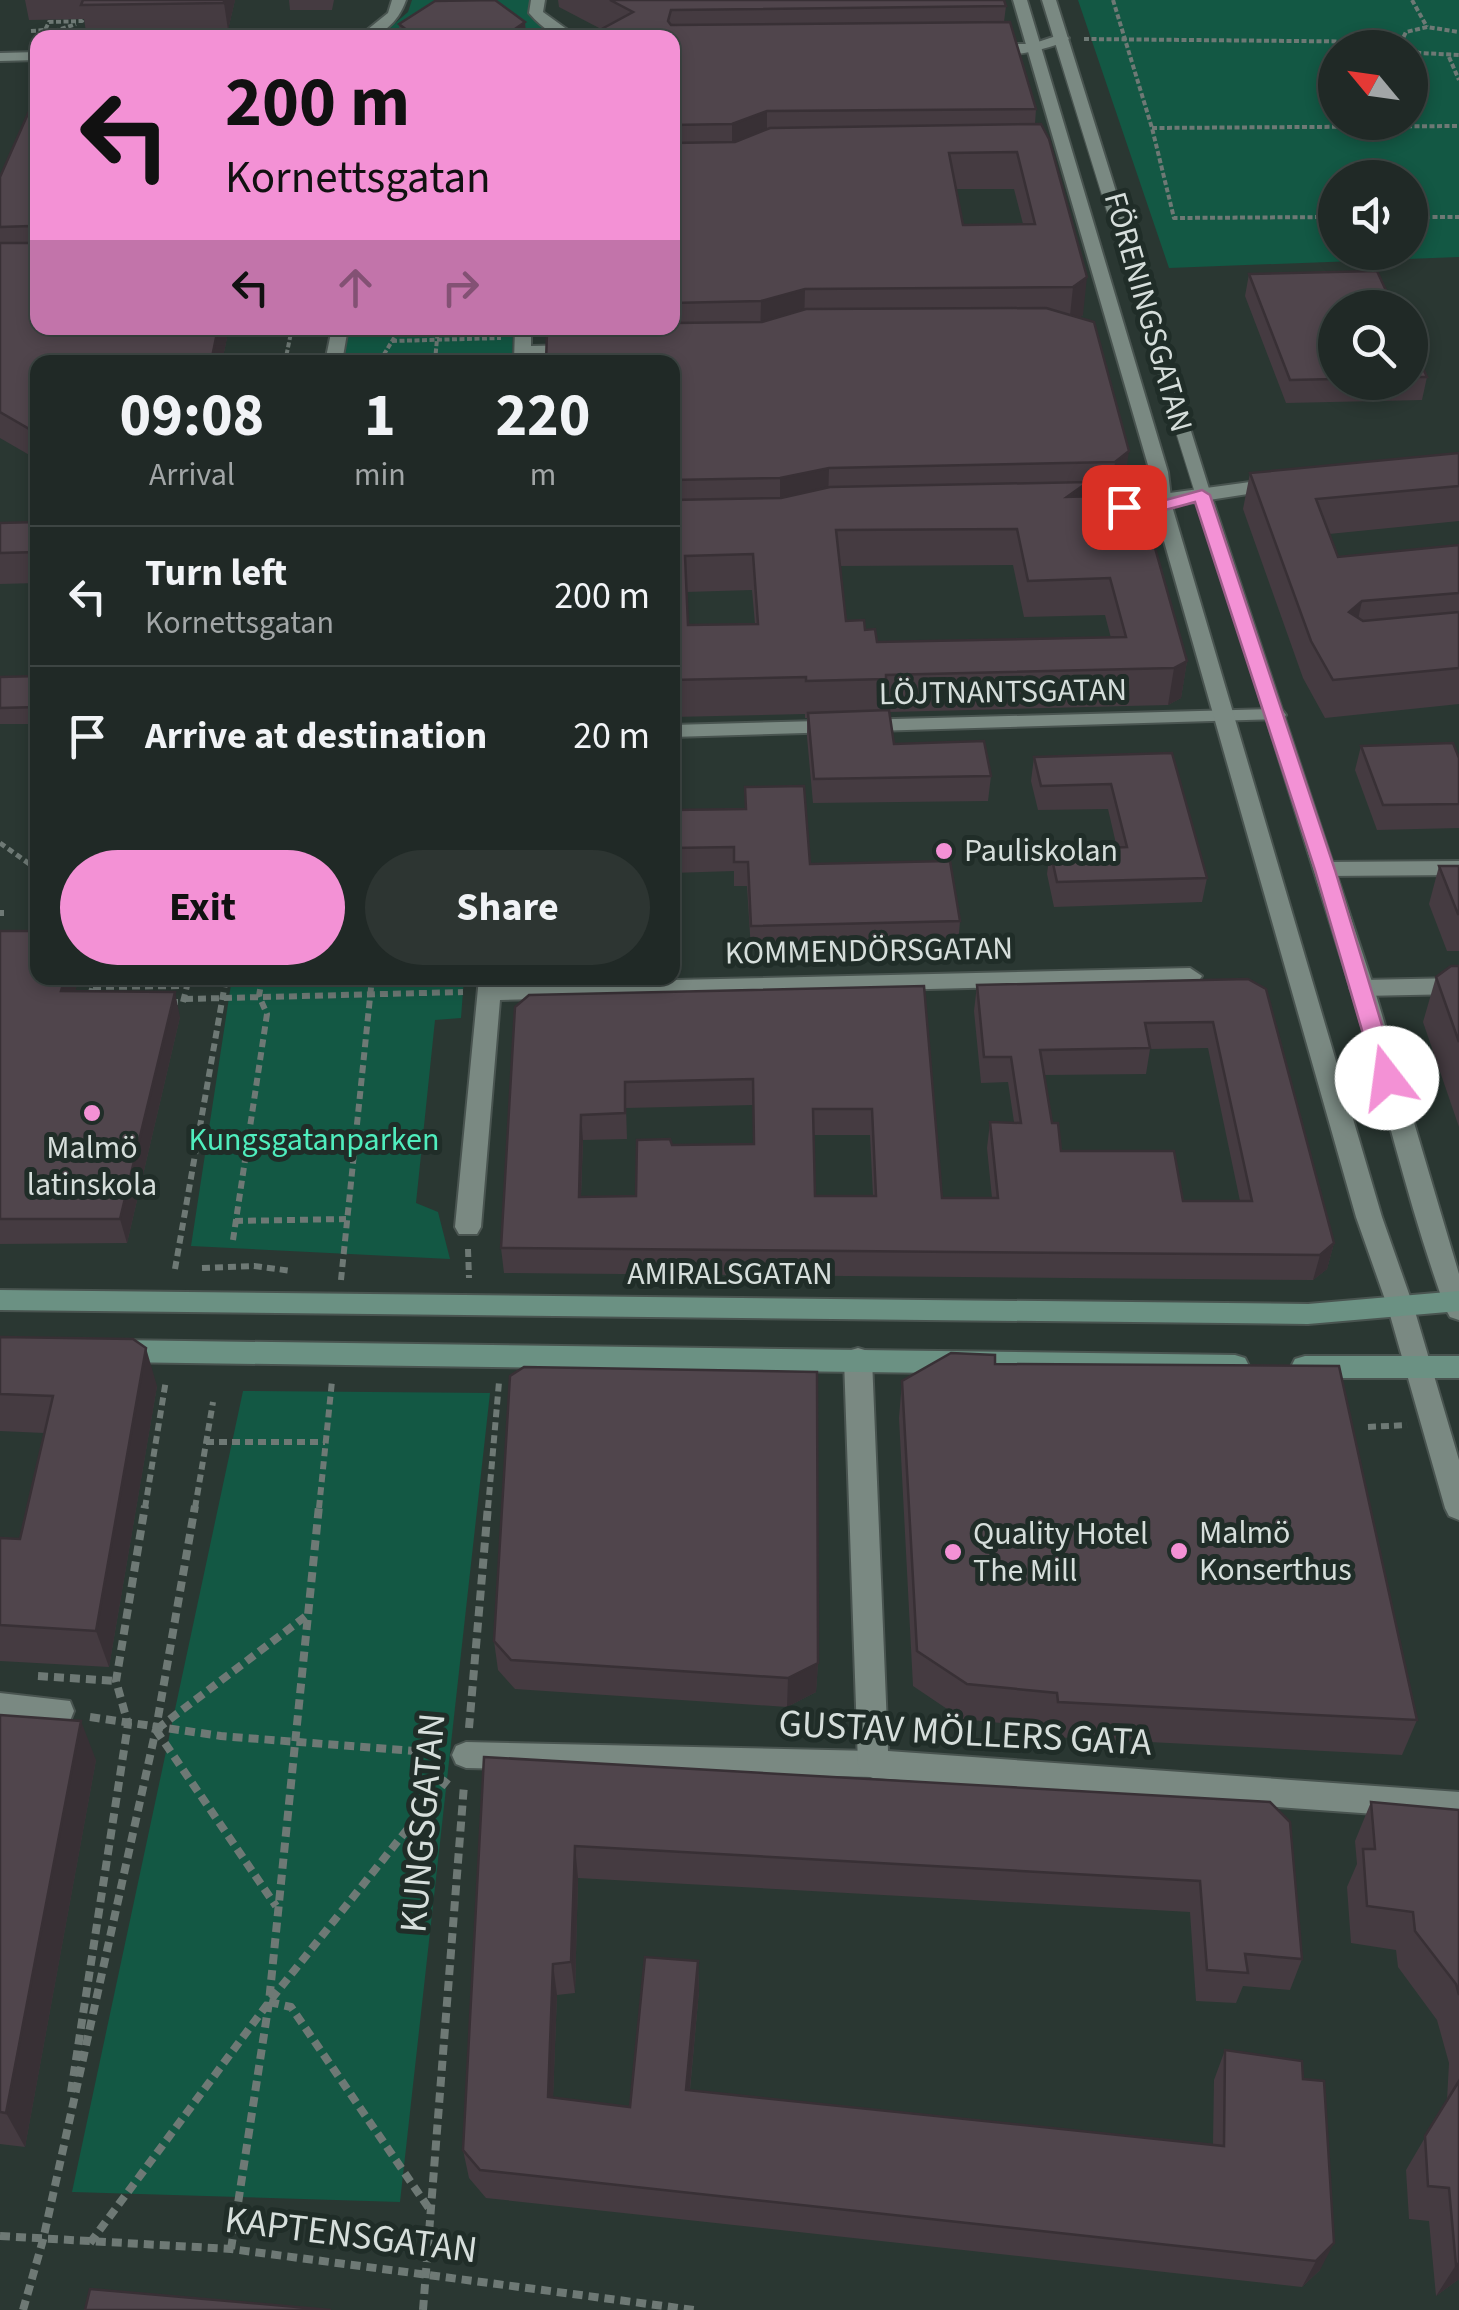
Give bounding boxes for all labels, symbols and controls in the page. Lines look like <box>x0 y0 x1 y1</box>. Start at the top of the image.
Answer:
north arrow <box>1318 30 1428 140</box>
map controls <box>1318 30 1428 400</box>
text: 200 m <box>225 53 410 153</box>
icon: left <box>60 70 190 200</box>
text: Kornettsgatan <box>225 146 491 210</box>
button: sound <box>1318 160 1428 270</box>
street label: FÖRENINGSGATAN <box>1092 187 1204 437</box>
icon: left <box>223 260 278 315</box>
icon: ahead <box>328 260 383 315</box>
icon: right <box>433 260 488 315</box>
button: search <box>1318 290 1428 400</box>
text: 09:08 <box>120 374 264 459</box>
text: 1 <box>364 374 396 459</box>
text: 220 <box>495 374 590 459</box>
text: Arrival <box>149 452 235 498</box>
text: min <box>354 452 406 498</box>
text: m <box>530 452 556 498</box>
pin <box>1082 465 1167 550</box>
icon: arrive <box>1097 480 1152 535</box>
text: Turn left <box>145 546 287 600</box>
icon: left <box>60 569 115 624</box>
text: 200 m <box>554 569 650 623</box>
text: Kornettsgatan <box>145 600 334 646</box>
street label: LÖJTNANTSGATAN <box>879 667 1127 717</box>
icon: arrive <box>60 709 115 764</box>
text: Arrive at destination <box>145 709 487 763</box>
text: 20 m <box>573 709 650 763</box>
place label: Pauliskolan <box>964 828 1118 874</box>
marker: Pauliskolan <box>933 840 955 862</box>
button: Exit <box>60 850 345 965</box>
button: Share <box>365 850 650 965</box>
street label: KOMMENDÖRSGATAN <box>725 925 1013 977</box>
position arrow <box>1335 1026 1439 1130</box>
marker: Malmö latinskola <box>81 1102 103 1124</box>
park label: Kungsgatanparken <box>189 1117 439 1163</box>
place label: Malmö latinskola <box>27 1125 157 1208</box>
street label: AMIRALSGATAN <box>627 1251 833 1297</box>
place label: Malmö Konserthus <box>1199 1510 1352 1593</box>
place label: Quality Hotel The Mill <box>973 1511 1148 1594</box>
marker: Malmö Konserthus <box>1168 1540 1190 1562</box>
marker: Quality Hotel The Mill <box>942 1541 964 1563</box>
street label: GUSTAV MÖLLERS GATA <box>777 1696 1153 1770</box>
street label: KUNGSGATAN <box>387 1711 459 1935</box>
street label: KAPTENSGATAN <box>222 2193 480 2277</box>

